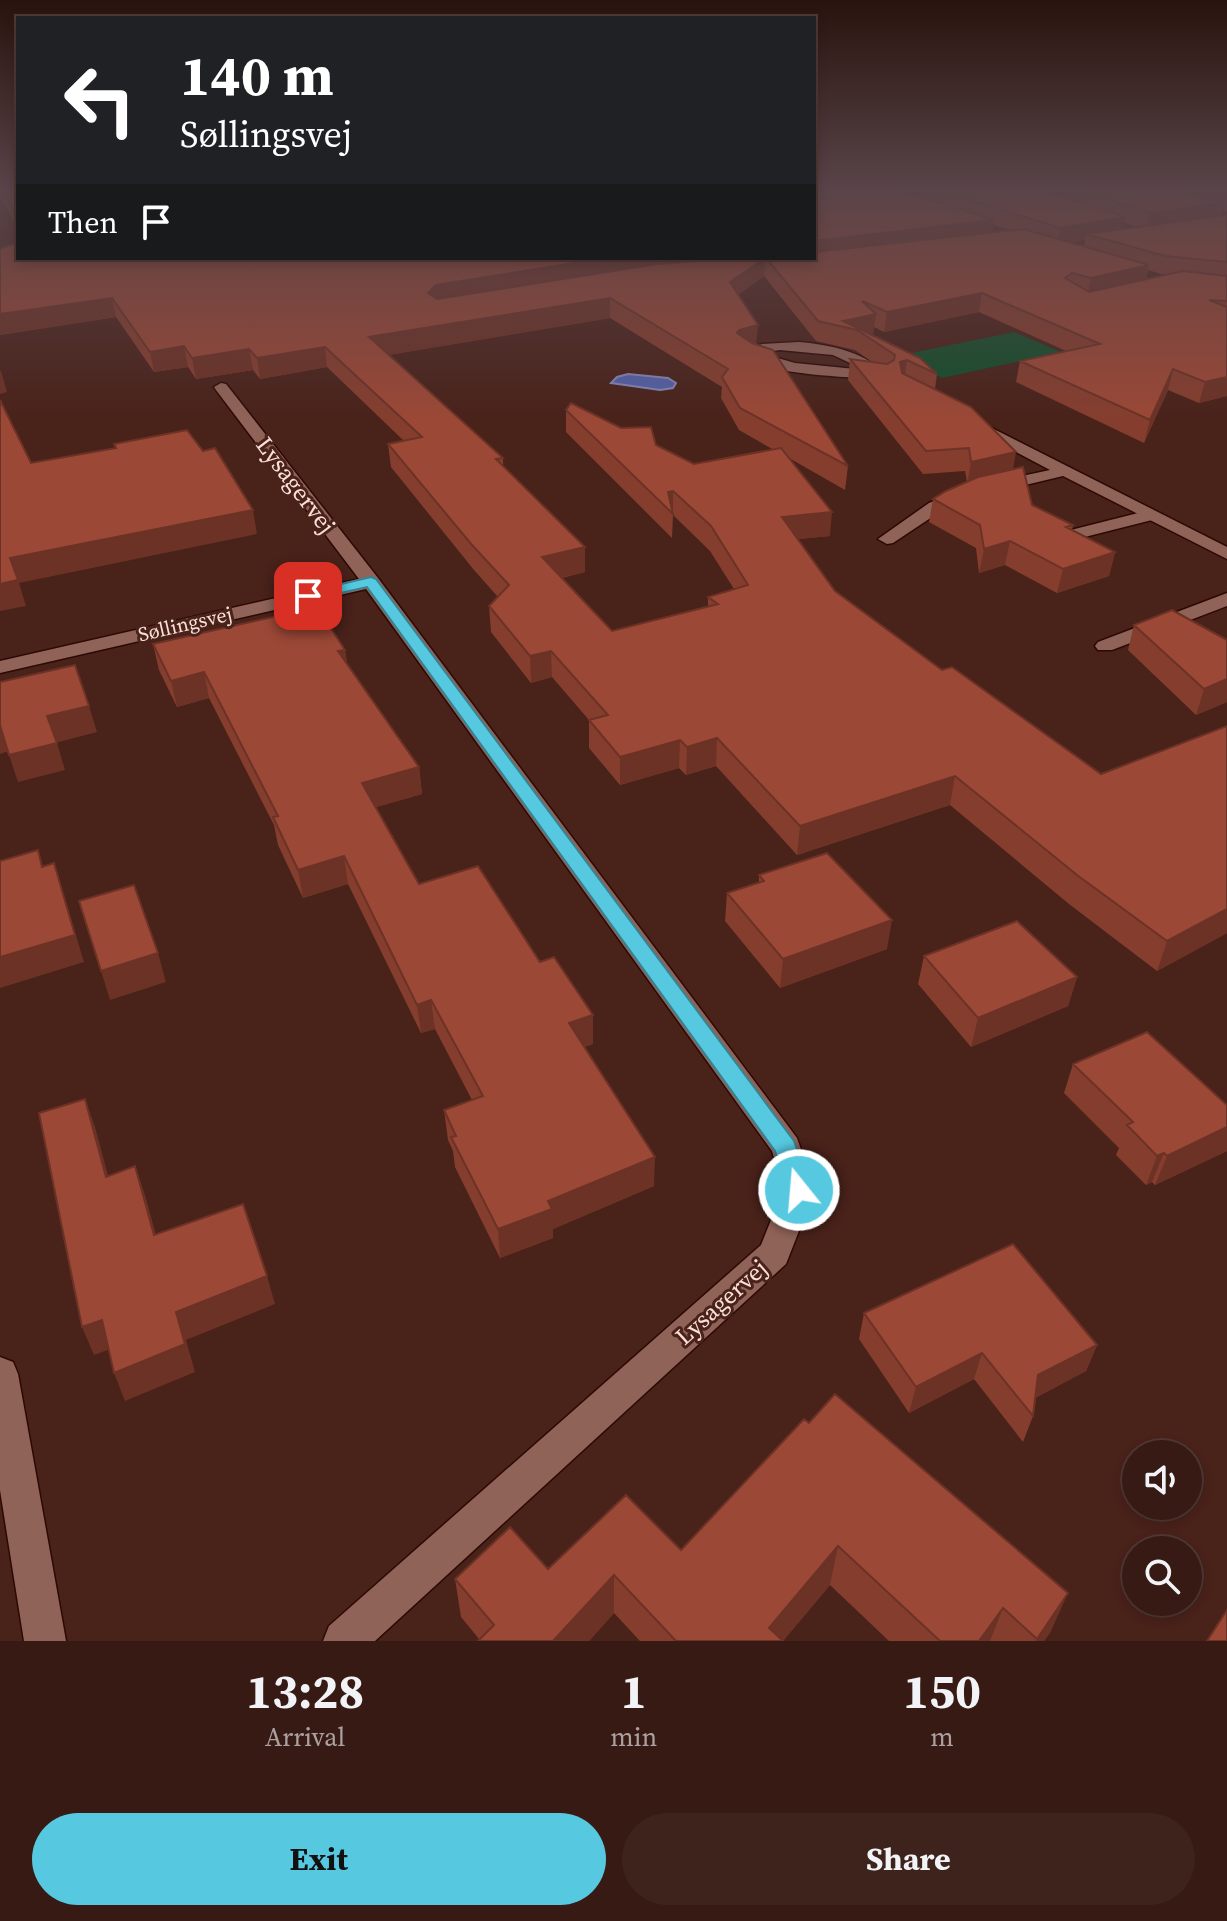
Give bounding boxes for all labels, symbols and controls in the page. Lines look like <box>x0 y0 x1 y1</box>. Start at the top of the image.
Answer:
text: 140 m <box>180 37 334 114</box>
icon: left <box>48 48 152 152</box>
text: Søllingsvej <box>180 110 352 159</box>
icon: arrive <box>134 200 178 244</box>
text: Then <box>48 202 118 243</box>
street label: Lysagervej <box>249 430 343 540</box>
pin <box>274 562 342 630</box>
icon: arrive <box>286 574 330 618</box>
street label: Søllingsvej <box>135 600 235 648</box>
position arrow <box>757 1148 841 1232</box>
street label: Lysagervej <box>668 1252 774 1352</box>
map controls <box>1122 1440 1202 1616</box>
button: sound <box>1122 1440 1202 1520</box>
button: search <box>1122 1536 1202 1616</box>
text: 13:28 <box>246 1658 364 1724</box>
text: 1 <box>621 1658 647 1724</box>
text: 150 <box>903 1658 981 1724</box>
text: Arrival <box>265 1719 345 1755</box>
text: min <box>610 1719 657 1755</box>
text: m <box>930 1719 954 1755</box>
button: Exit <box>32 1813 606 1905</box>
button: Share <box>622 1813 1195 1905</box>

